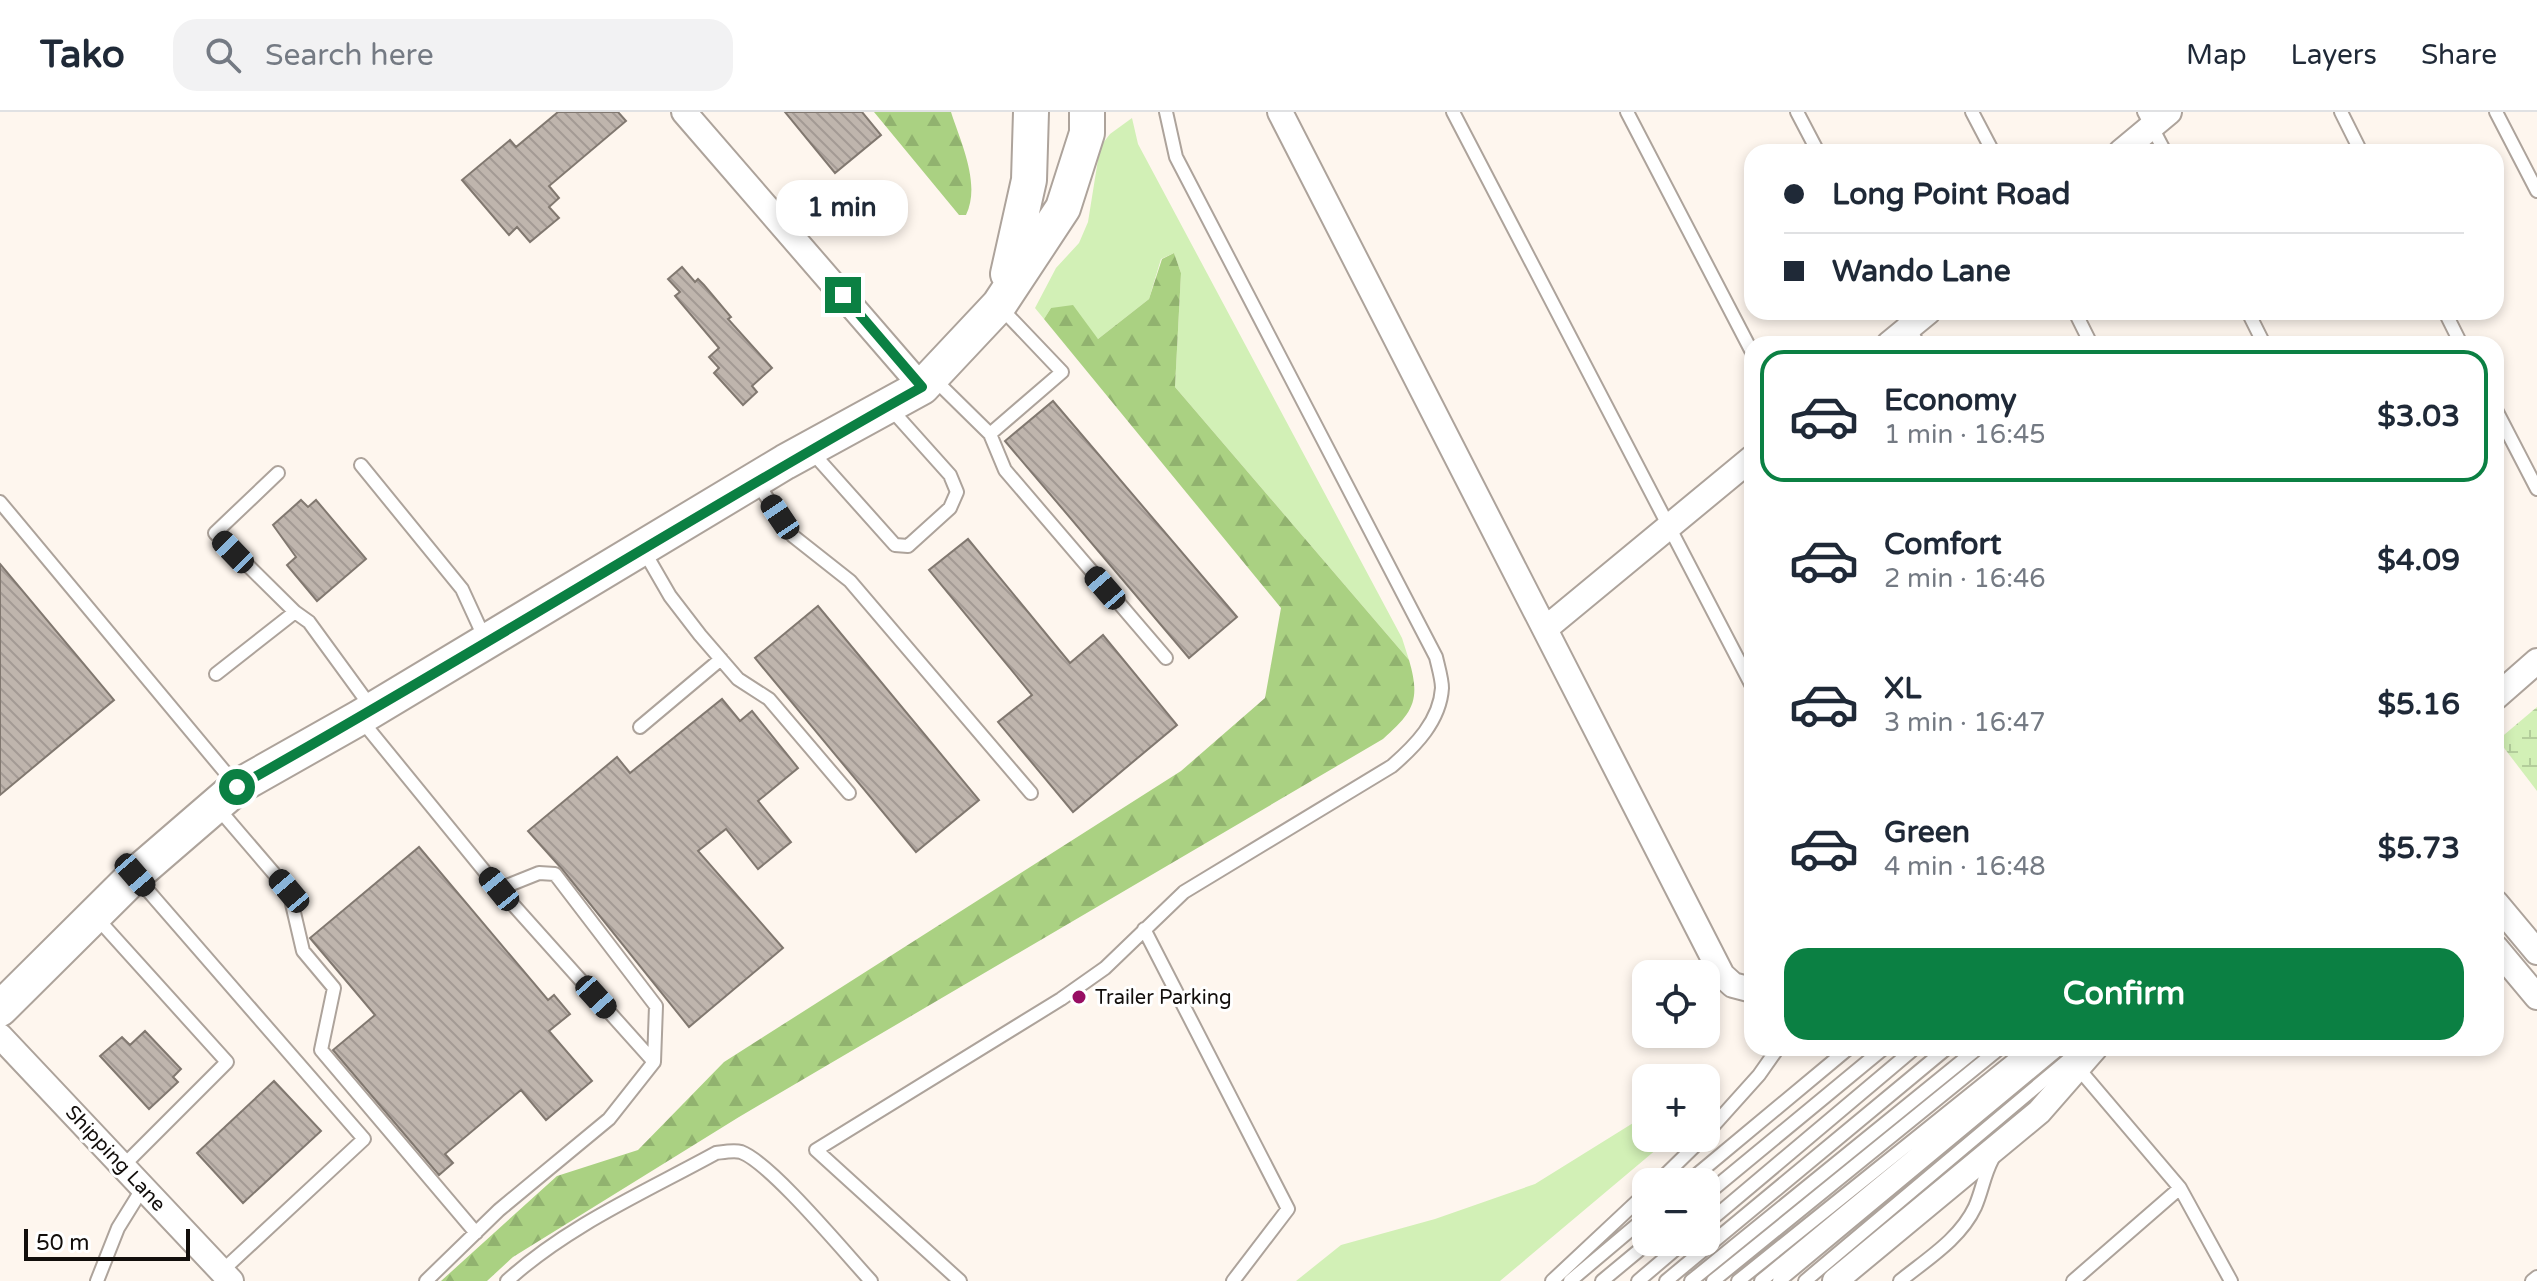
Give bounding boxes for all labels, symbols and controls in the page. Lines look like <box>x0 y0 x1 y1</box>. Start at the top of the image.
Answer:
search box <box>173 19 733 91</box>
text: Tako <box>40 32 125 78</box>
icon: search <box>201 33 245 77</box>
text: Search here <box>265 37 434 74</box>
text: Map <box>2186 38 2247 72</box>
text: Layers <box>2291 38 2377 72</box>
text: Share <box>2421 38 2497 72</box>
text: Long Point Road <box>1832 176 2071 213</box>
callout: 1 min <box>777 179 909 235</box>
text: 1 min <box>807 192 877 223</box>
text: Wando Lane <box>1832 253 2011 290</box>
route end <box>825 277 861 313</box>
icon: car <box>1788 380 1860 452</box>
text: Economy <box>1884 382 2017 419</box>
text: $3.03 <box>2377 398 2460 435</box>
text: 1 min · 16:45 <box>1884 419 2046 450</box>
car <box>757 490 803 544</box>
icon: car <box>1788 524 1860 596</box>
car <box>208 526 258 578</box>
text: Comfort <box>1884 526 2002 563</box>
text: $4.09 <box>2377 542 2460 579</box>
car <box>1080 562 1130 614</box>
text: 2 min · 16:46 <box>1884 563 2046 594</box>
icon: car <box>1788 668 1860 740</box>
text: XL <box>1884 670 1921 707</box>
text: $5.16 <box>2378 686 2460 723</box>
text: 3 min · 16:47 <box>1884 707 2046 738</box>
route start <box>219 769 255 805</box>
icon: car <box>1788 812 1860 884</box>
text: Green <box>1884 814 1970 851</box>
text: $5.73 <box>2378 830 2460 867</box>
car <box>110 849 160 901</box>
text: 4 min · 16:48 <box>1884 851 2046 882</box>
car <box>475 863 523 915</box>
car <box>264 865 314 917</box>
button: Confirm <box>1784 948 2464 1040</box>
map controls <box>1632 960 1720 1256</box>
button: locate <box>1632 960 1720 1048</box>
car <box>571 971 621 1023</box>
place label: Trailer Parking <box>1095 986 1232 1010</box>
marker: Trailer Parking <box>1070 988 1088 1006</box>
button: + <box>1632 1064 1720 1152</box>
street label: Shipping Lane <box>60 1101 170 1217</box>
button: − <box>1632 1168 1720 1256</box>
scale bar <box>24 1225 190 1261</box>
text: 50 m <box>36 1230 90 1256</box>

